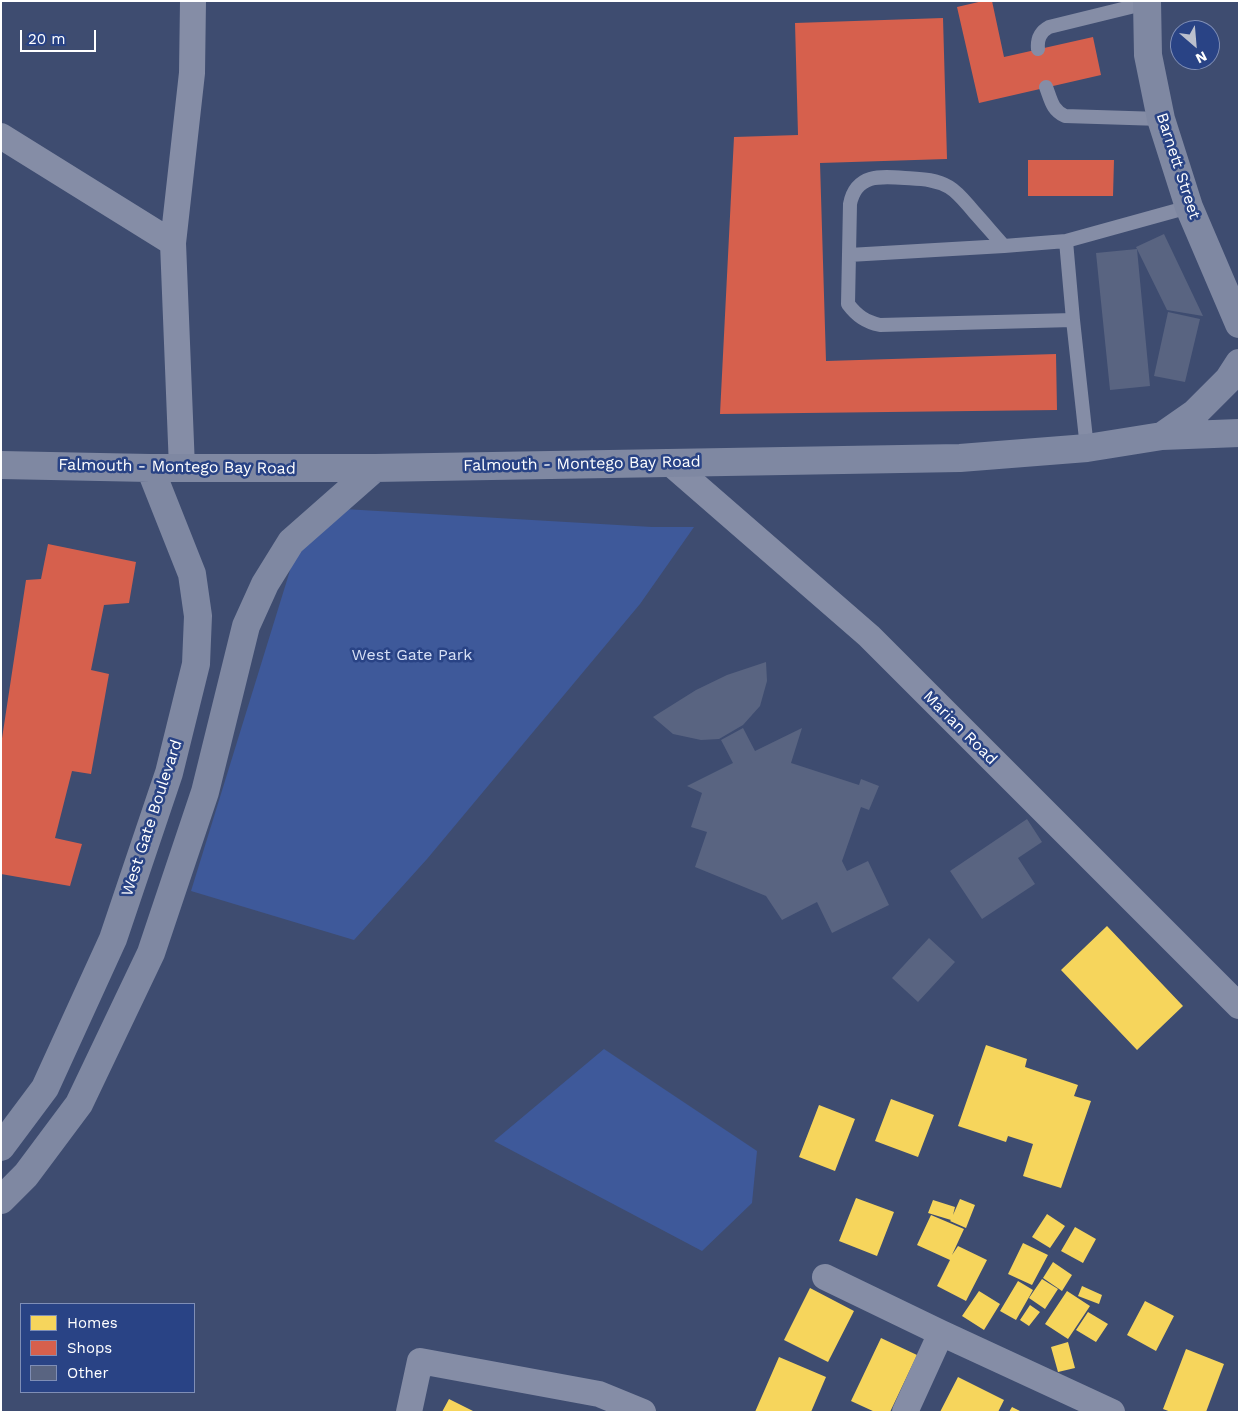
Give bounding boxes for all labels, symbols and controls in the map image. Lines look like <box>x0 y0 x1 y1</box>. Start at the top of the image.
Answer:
scale bar <box>22 20 99 52</box>
north arrow <box>1170 20 1220 70</box>
text: 20 m <box>28 30 66 48</box>
text: N <box>1193 48 1210 67</box>
street label: Barnett Street <box>1152 110 1204 222</box>
street label: Falmouth - Montego Bay Road <box>463 452 701 476</box>
street label: Falmouth - Montego Bay Road <box>58 455 296 479</box>
park label: West Gate Park <box>352 645 472 665</box>
street label: Marian Road <box>919 687 1001 769</box>
street label: West Gate Boulevard <box>118 737 186 899</box>
legend <box>20 1303 195 1393</box>
text: Homes <box>67 1314 118 1332</box>
text: Shops <box>67 1339 112 1357</box>
text: Other <box>67 1364 109 1382</box>

